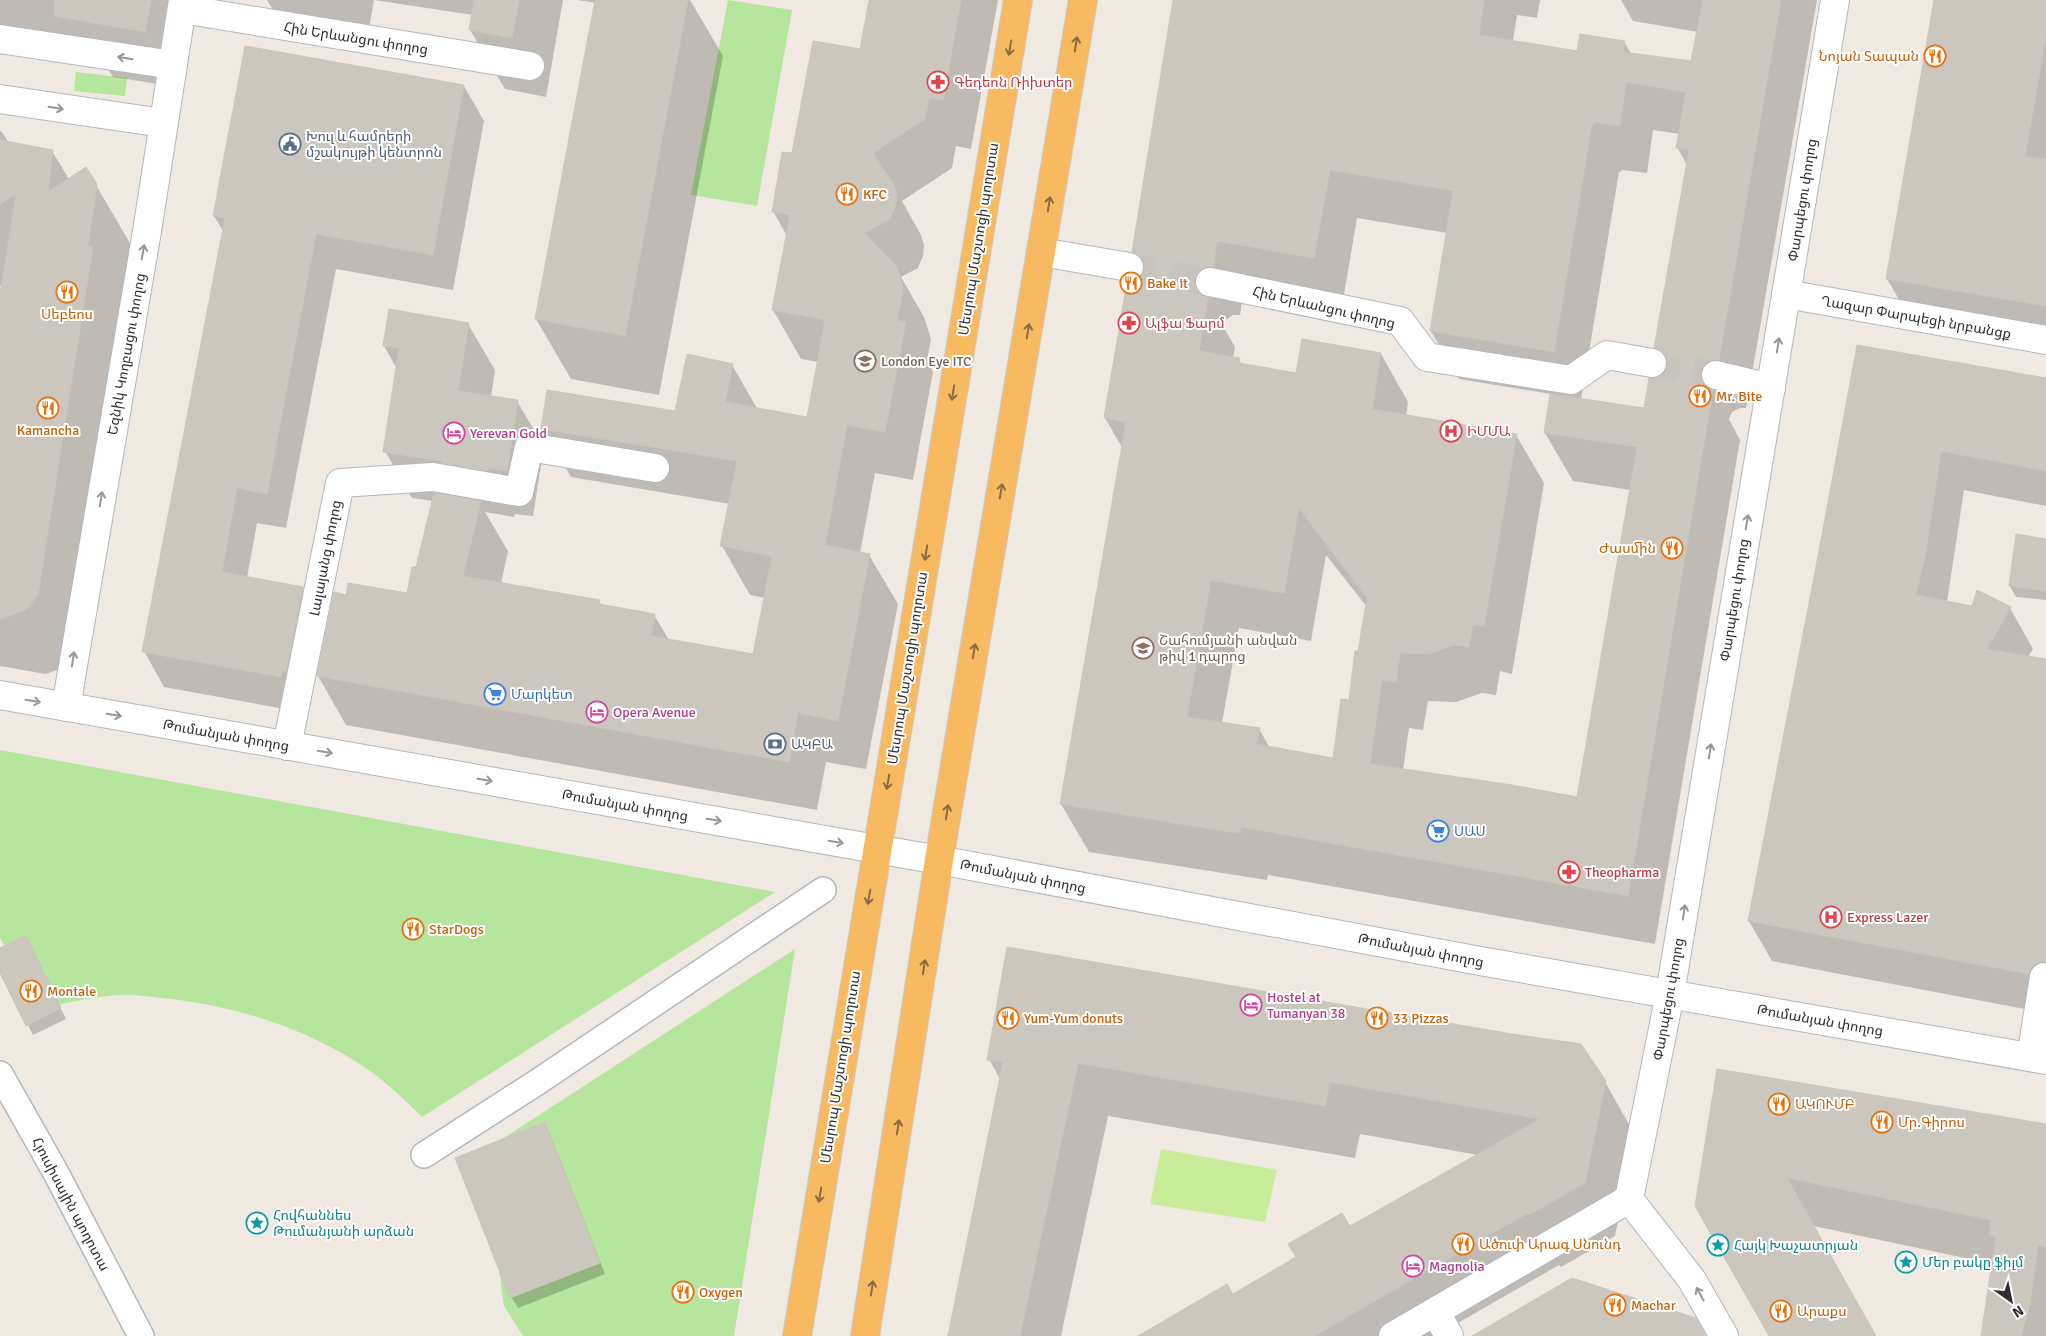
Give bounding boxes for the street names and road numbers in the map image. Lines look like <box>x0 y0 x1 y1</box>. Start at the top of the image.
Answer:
street label: Հին Երևանցու փողոց <box>283 19 429 58</box>
street label: Փարպեցու փողոց <box>1784 138 1821 263</box>
street label: Մեսրոպ Մաշտոցի պողոտա <box>955 141 1002 337</box>
street label: Եզնիկ Կողբացու փողոց <box>104 272 149 436</box>
street label: Հին Երևանցու փողոց <box>1251 283 1397 332</box>
street label: Ղազար Փարպեցի նրբանցք <box>1819 292 2012 343</box>
street label: Լալայանց փողոց <box>306 499 345 618</box>
street label: Փարպեցու փողոց <box>1716 538 1753 663</box>
street label: Մեսրոպ Մաշտոցի պողոտա <box>884 570 931 766</box>
street label: Թումանյան փողոց <box>161 716 290 755</box>
street label: Թումանյան փողոց <box>560 786 689 825</box>
street label: Թումանյան փողոց <box>958 856 1087 897</box>
street label: Թումանյան փողոց <box>1356 930 1485 971</box>
street label: Փարպեցու փողոց <box>1649 937 1688 1062</box>
street label: Մեսրոպ Մաշտոցի պողոտա <box>817 969 864 1165</box>
street label: Թումանյան փողոց <box>1755 1001 1884 1040</box>
street label: Հյուսիսային պողոտա <box>28 1135 113 1274</box>

